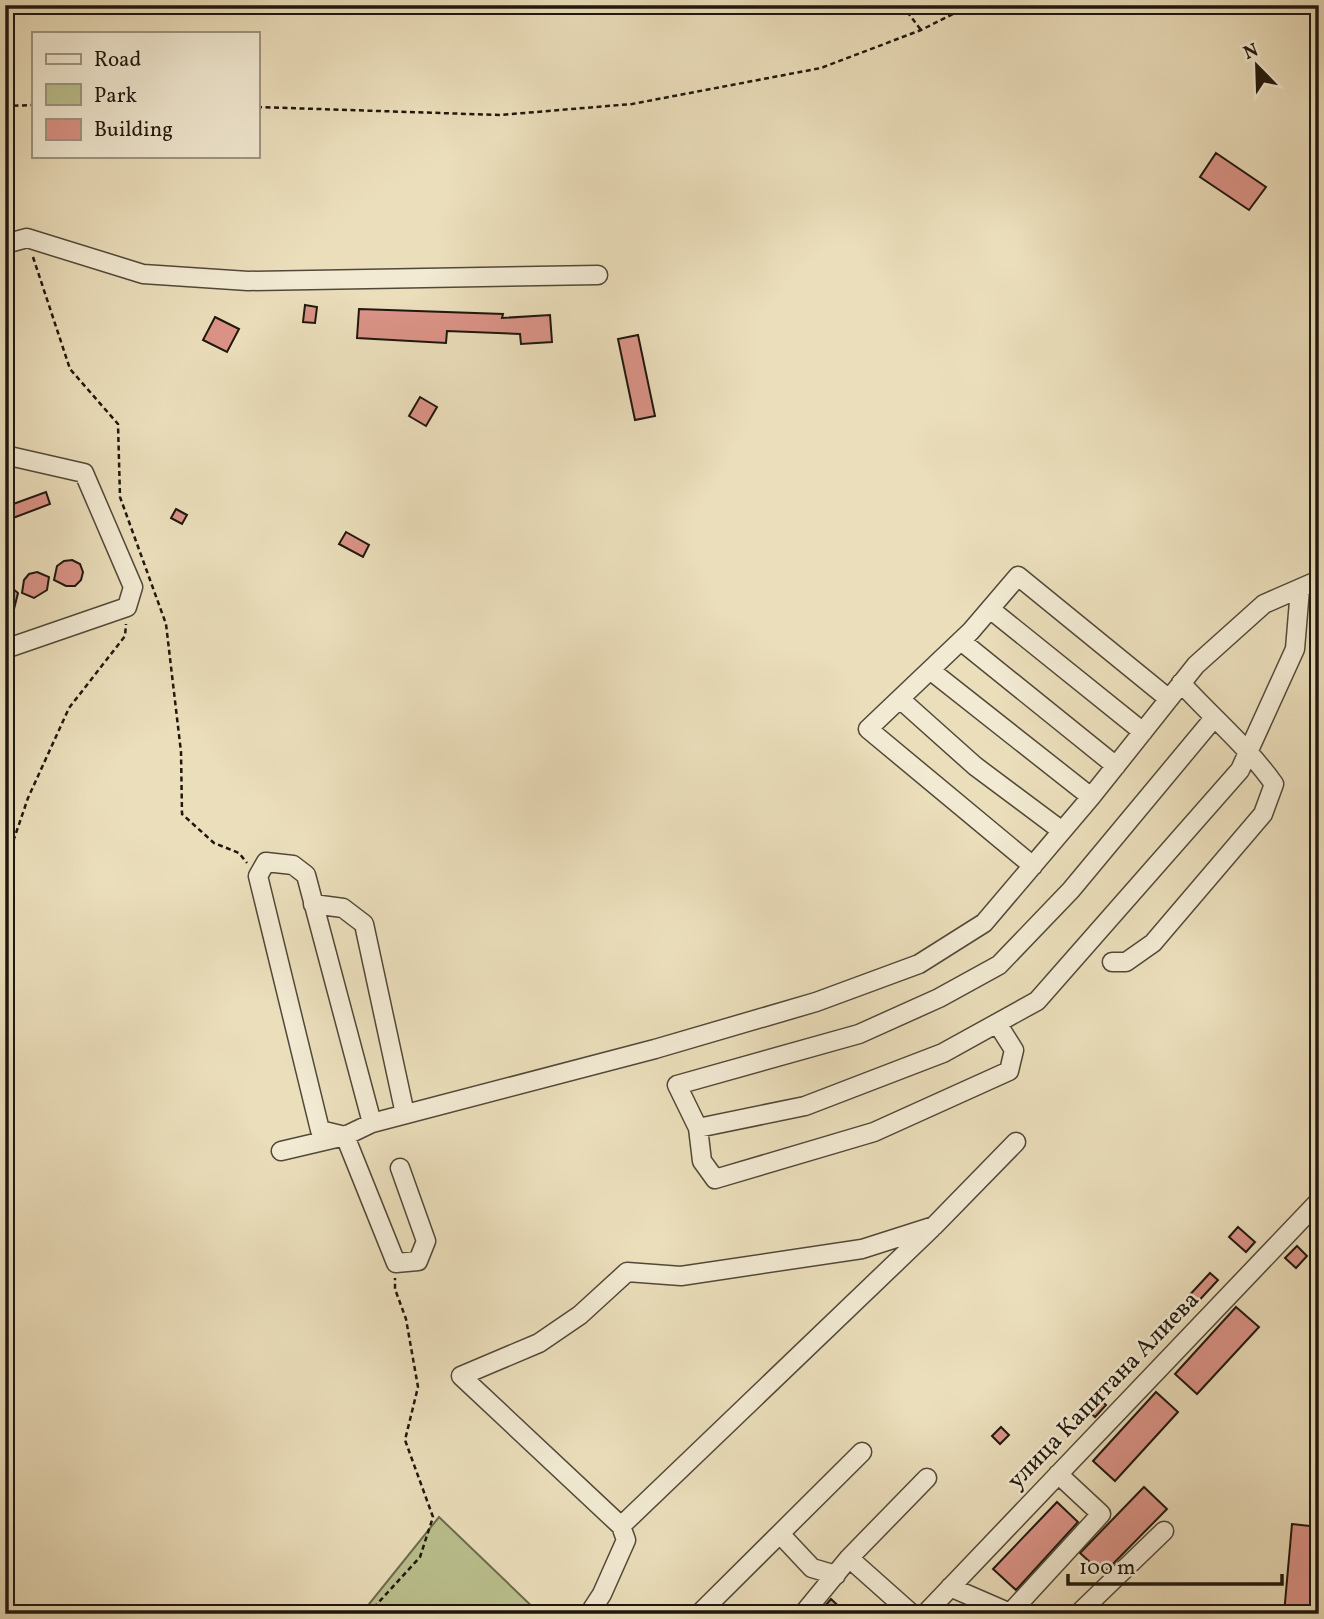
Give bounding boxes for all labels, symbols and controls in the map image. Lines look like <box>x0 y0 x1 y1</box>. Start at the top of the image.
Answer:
legend <box>32 32 259 158</box>
north arrow <box>1222 32 1292 102</box>
text: N <box>1240 37 1263 67</box>
text: Road <box>94 46 141 75</box>
text: Park <box>94 82 137 111</box>
text: Building <box>94 116 173 145</box>
street label: улица Капитана Алиева <box>1000 1284 1208 1498</box>
scale bar <box>1068 1542 1282 1586</box>
text: 100 m <box>1079 1554 1136 1583</box>

